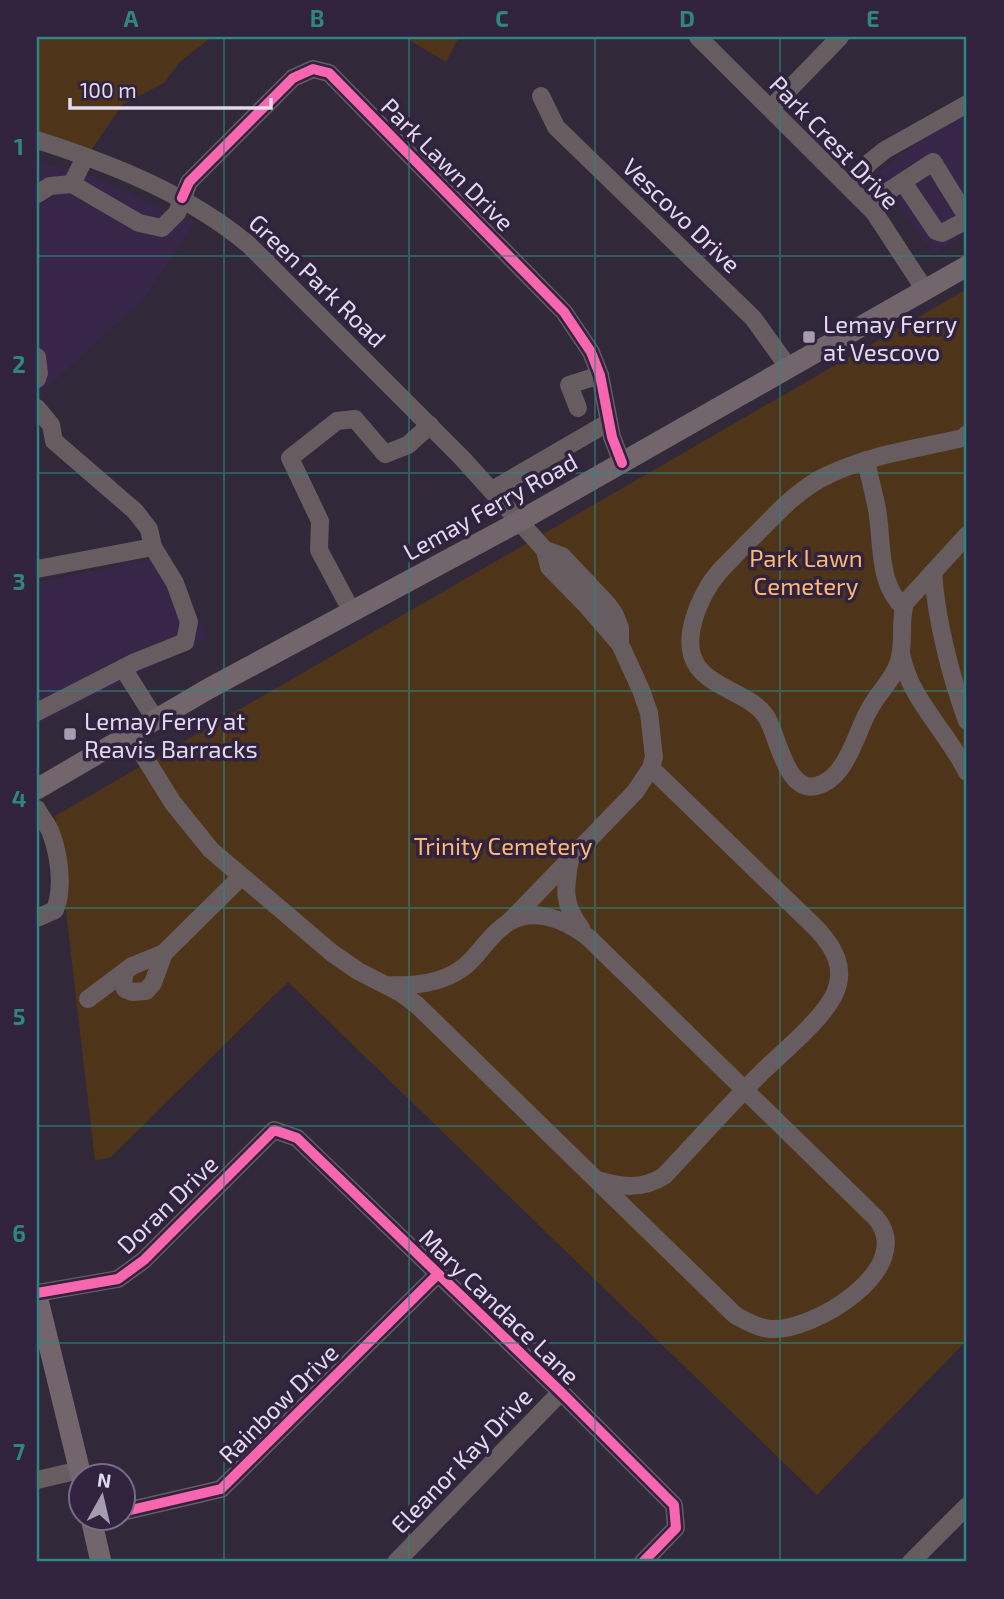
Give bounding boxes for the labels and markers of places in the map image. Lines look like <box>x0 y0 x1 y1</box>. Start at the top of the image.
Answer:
place label: Lemay Ferry at Vescovo <box>823 309 958 366</box>
marker: Lemay Ferry at Vescovo <box>801 329 817 345</box>
place label: Lemay Ferry at Reavis Barracks <box>84 706 258 763</box>
marker: Lemay Ferry at Reavis Barracks <box>62 726 78 742</box>

